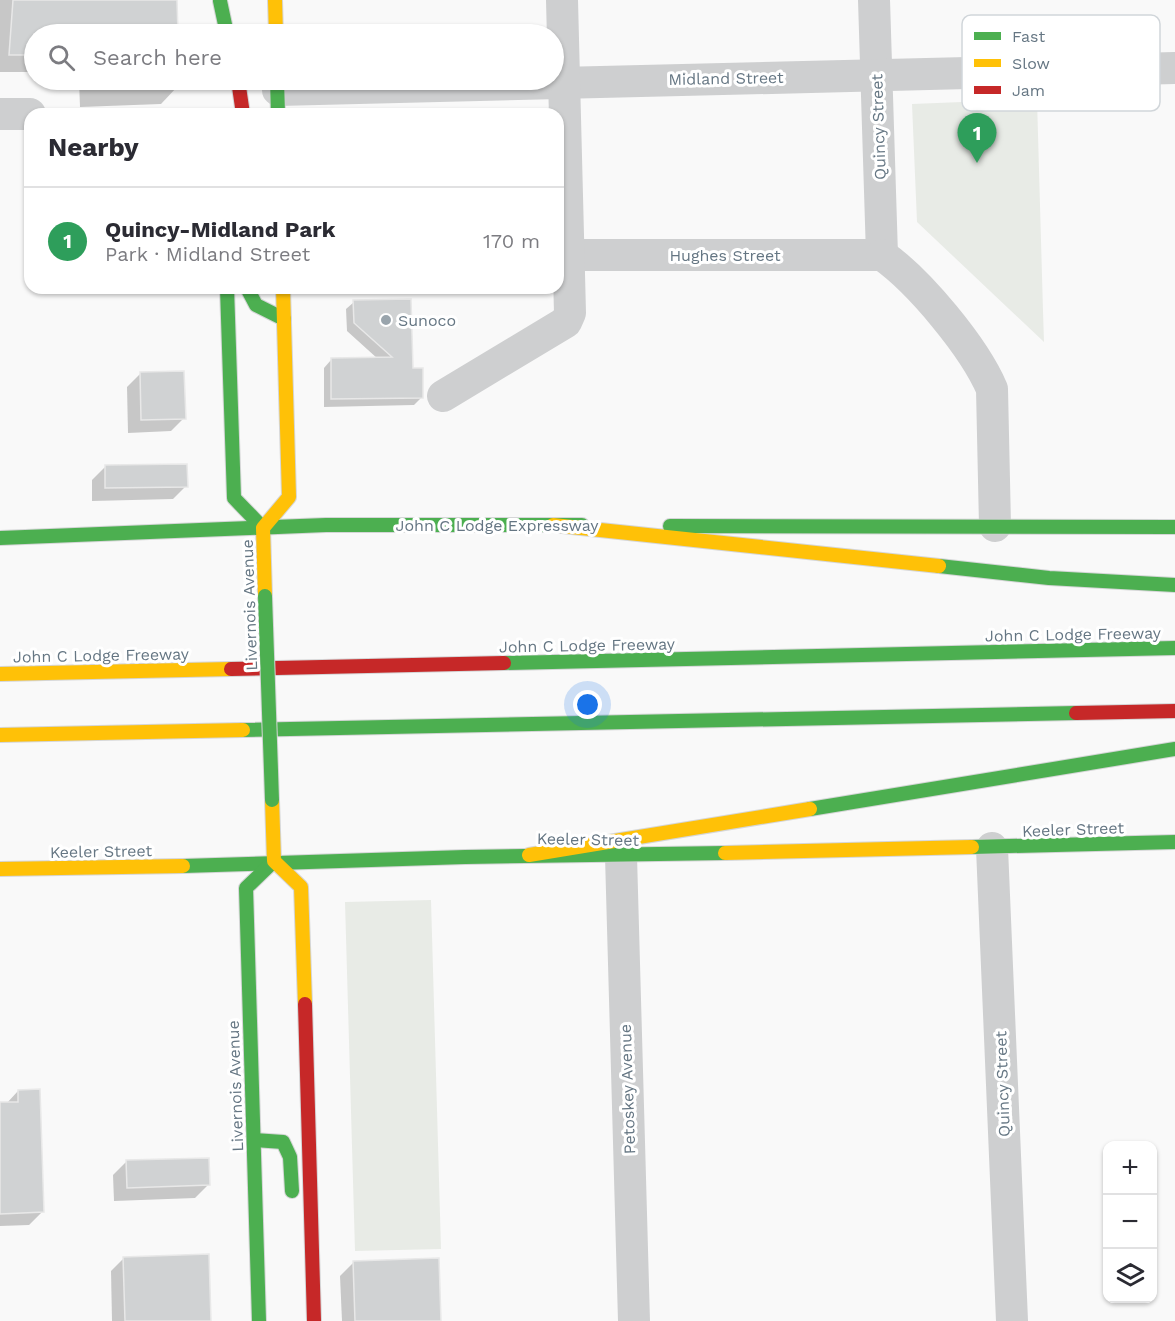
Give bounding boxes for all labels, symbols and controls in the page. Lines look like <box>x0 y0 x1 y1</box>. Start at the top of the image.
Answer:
legend <box>962 15 1160 111</box>
search box <box>24 24 564 90</box>
text: Fast <box>1012 27 1045 46</box>
icon: search <box>45 41 78 74</box>
text: Search here <box>93 45 222 70</box>
text: Slow <box>1012 54 1050 73</box>
street label: Midland Street <box>668 68 784 89</box>
street label: Quincy Street <box>867 73 890 180</box>
text: Jam <box>1012 81 1045 100</box>
pin: 1 <box>958 114 996 163</box>
text: Nearby <box>48 132 139 162</box>
text: Quincy-Midland Park <box>105 217 335 242</box>
text: 1 <box>63 229 72 253</box>
text: 170 m <box>483 229 540 253</box>
text: Park · Midland Street <box>105 242 310 266</box>
street label: Hughes Street <box>669 246 781 265</box>
place label: Sunoco <box>398 311 456 330</box>
marker: Sunoco <box>379 313 393 327</box>
street label: John C Lodge Expressway <box>395 516 599 535</box>
street label: Livernois Avenue <box>238 539 261 671</box>
street label: John C Lodge Freeway <box>985 623 1162 646</box>
street label: John C Lodge Freeway <box>499 634 676 657</box>
street label: John C Lodge Freeway <box>13 644 190 667</box>
your location <box>573 690 602 719</box>
street label: Keeler Street <box>1022 818 1125 841</box>
street label: Keeler Street <box>537 829 640 850</box>
street label: Keeler Street <box>50 841 153 862</box>
street label: Livernois Avenue <box>224 1020 247 1152</box>
street label: Petoskey Avenue <box>616 1024 639 1154</box>
street label: Quincy Street <box>991 1030 1014 1137</box>
map controls <box>1103 1141 1157 1303</box>
button: + <box>1103 1141 1157 1195</box>
button: − <box>1103 1195 1157 1249</box>
button: layers <box>1103 1249 1157 1303</box>

